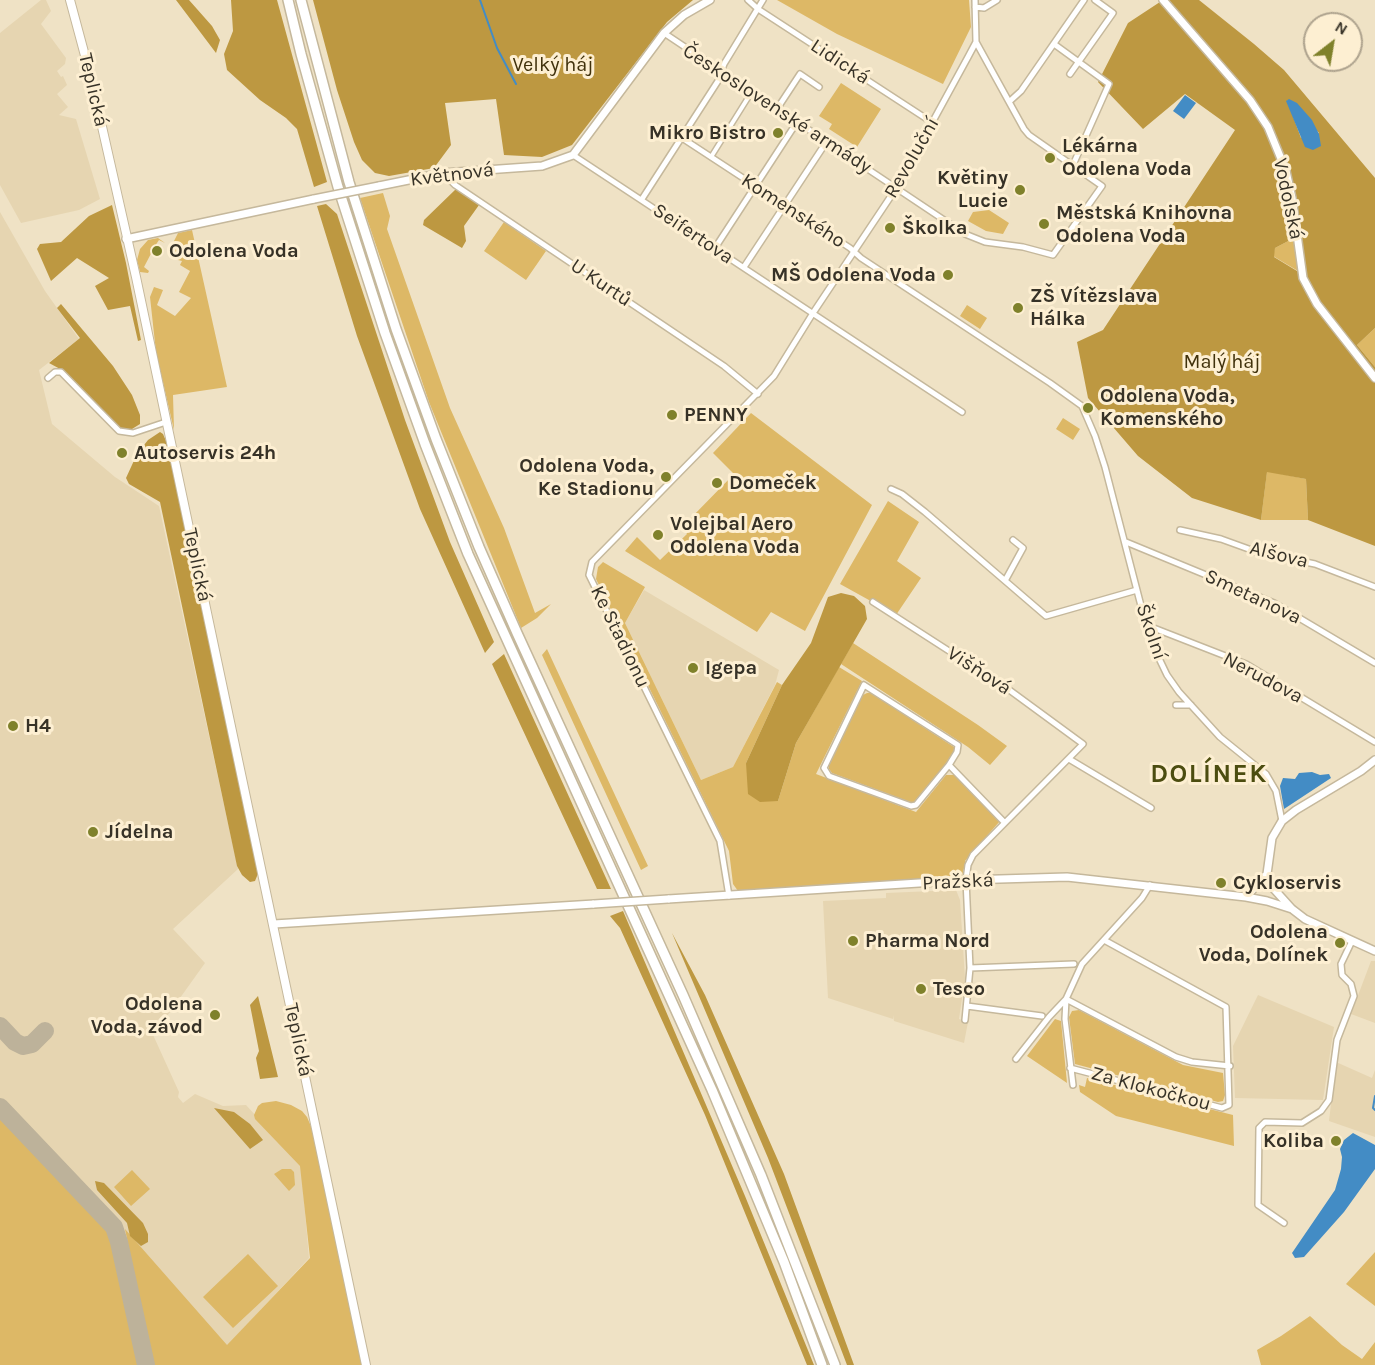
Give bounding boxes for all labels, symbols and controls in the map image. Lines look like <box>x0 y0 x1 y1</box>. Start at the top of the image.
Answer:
north arrow <box>1303 12 1363 72</box>
text: N <box>1332 17 1351 39</box>
street label: Lidická <box>806 34 874 90</box>
street label: Československé armády <box>678 39 876 179</box>
street label: Teplická <box>73 51 113 129</box>
park label: Velký háj <box>512 53 594 77</box>
street label: Revoluční <box>879 113 945 203</box>
place label: Mikro Bistro <box>649 121 766 145</box>
marker: Mikro Bistro <box>771 126 785 140</box>
place label: Lékárna Odolena Voda <box>1062 134 1192 181</box>
marker: Lékárna Odolena Voda <box>1043 151 1057 165</box>
street label: Vodolská <box>1268 156 1308 242</box>
street label: Květnová <box>409 158 495 192</box>
place label: Květiny Lucie <box>937 166 1008 213</box>
street label: Komenského <box>736 168 850 254</box>
marker: Květiny Lucie <box>1013 183 1027 197</box>
street label: Seifertova <box>648 198 738 270</box>
place label: Městská Knihovna Odolena Voda <box>1056 201 1232 248</box>
place label: Školka <box>902 216 968 240</box>
marker: Městská Knihovna Odolena Voda <box>1037 217 1051 231</box>
marker: Školka <box>883 221 897 235</box>
place label: Odolena Voda <box>169 239 299 263</box>
marker: Odolena Voda <box>150 244 164 258</box>
street label: U Kurtů <box>566 254 636 312</box>
place label: MŠ Odolena Voda <box>771 263 936 287</box>
marker: MŠ Odolena Voda <box>941 268 955 282</box>
place label: ZŠ Vítězslava Hálka <box>1030 284 1158 331</box>
marker: ZŠ Vítězslava Hálka <box>1011 301 1025 315</box>
park label: Malý háj <box>1184 350 1260 374</box>
place label: Odolena Voda, Komenského <box>1100 384 1235 431</box>
marker: Odolena Voda, Komenského <box>1081 401 1095 415</box>
place label: PENNY <box>684 403 748 427</box>
marker: PENNY <box>665 408 679 422</box>
place label: Autoservis 24h <box>134 441 276 465</box>
marker: Autoservis 24h <box>115 446 129 460</box>
place label: Odolena Voda, Ke Stadionu <box>519 454 654 501</box>
marker: Odolena Voda, Ke Stadionu <box>659 470 673 484</box>
place label: Domeček <box>729 471 817 495</box>
marker: Domeček <box>710 476 724 490</box>
place label: Volejbal Aero Odolena Voda <box>670 512 800 559</box>
street label: Teplická <box>178 526 216 604</box>
marker: Volejbal Aero Odolena Voda <box>651 528 665 542</box>
street label: Alšova <box>1247 536 1311 574</box>
street label: Smetanova <box>1201 564 1305 630</box>
street label: Ke Stadionu <box>585 582 655 692</box>
street label: Školní <box>1130 601 1172 663</box>
street label: Višňová <box>942 641 1016 701</box>
street label: Nerudova <box>1219 647 1307 709</box>
place label: Igepa <box>705 656 757 680</box>
marker: Igepa <box>686 661 700 675</box>
place label: H4 <box>25 714 51 738</box>
marker: H4 <box>6 719 20 733</box>
district label: DOLÍNEK <box>1150 759 1268 791</box>
place label: Jídelna <box>105 820 174 844</box>
marker: Jídelna <box>86 825 100 839</box>
street label: Pražská <box>922 868 994 896</box>
place label: Cykloservis <box>1233 871 1341 895</box>
marker: Cykloservis <box>1214 876 1228 890</box>
place label: Odolena Voda, Dolínek <box>1199 920 1328 967</box>
place label: Pharma Nord <box>865 929 990 953</box>
marker: Pharma Nord <box>846 934 860 948</box>
marker: Odolena Voda, Dolínek <box>1333 936 1347 950</box>
place label: Tesco <box>933 977 985 1001</box>
marker: Tesco <box>914 982 928 996</box>
place label: Odolena Voda, závod <box>91 992 203 1039</box>
street label: Teplická <box>279 1001 317 1079</box>
marker: Odolena Voda, závod <box>208 1008 222 1022</box>
street label: Za Klokočkou <box>1088 1061 1214 1117</box>
place label: Koliba <box>1263 1129 1324 1153</box>
marker: Koliba <box>1329 1134 1343 1148</box>

